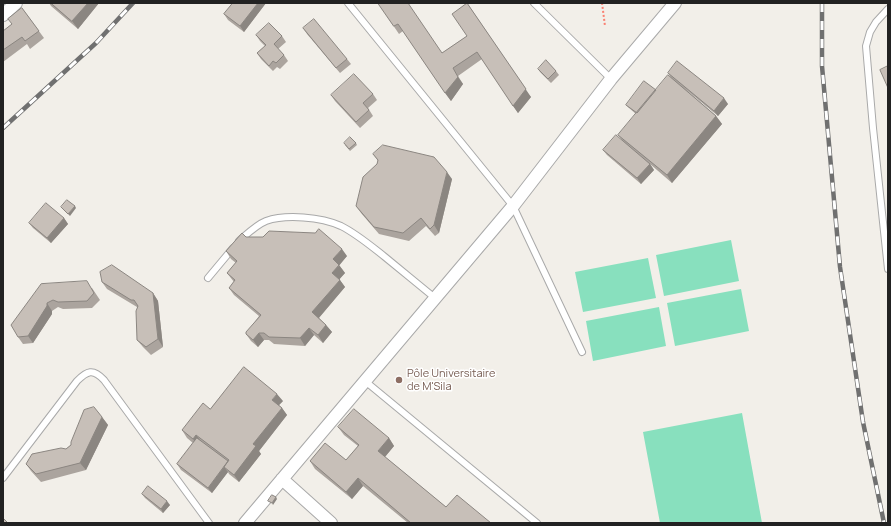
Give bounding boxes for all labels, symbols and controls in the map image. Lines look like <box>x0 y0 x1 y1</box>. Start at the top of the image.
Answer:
place label: Pôle Universitaire de M'Sila <box>407 367 495 393</box>
marker: Pôle Universitaire de M'Sila <box>394 375 404 385</box>

